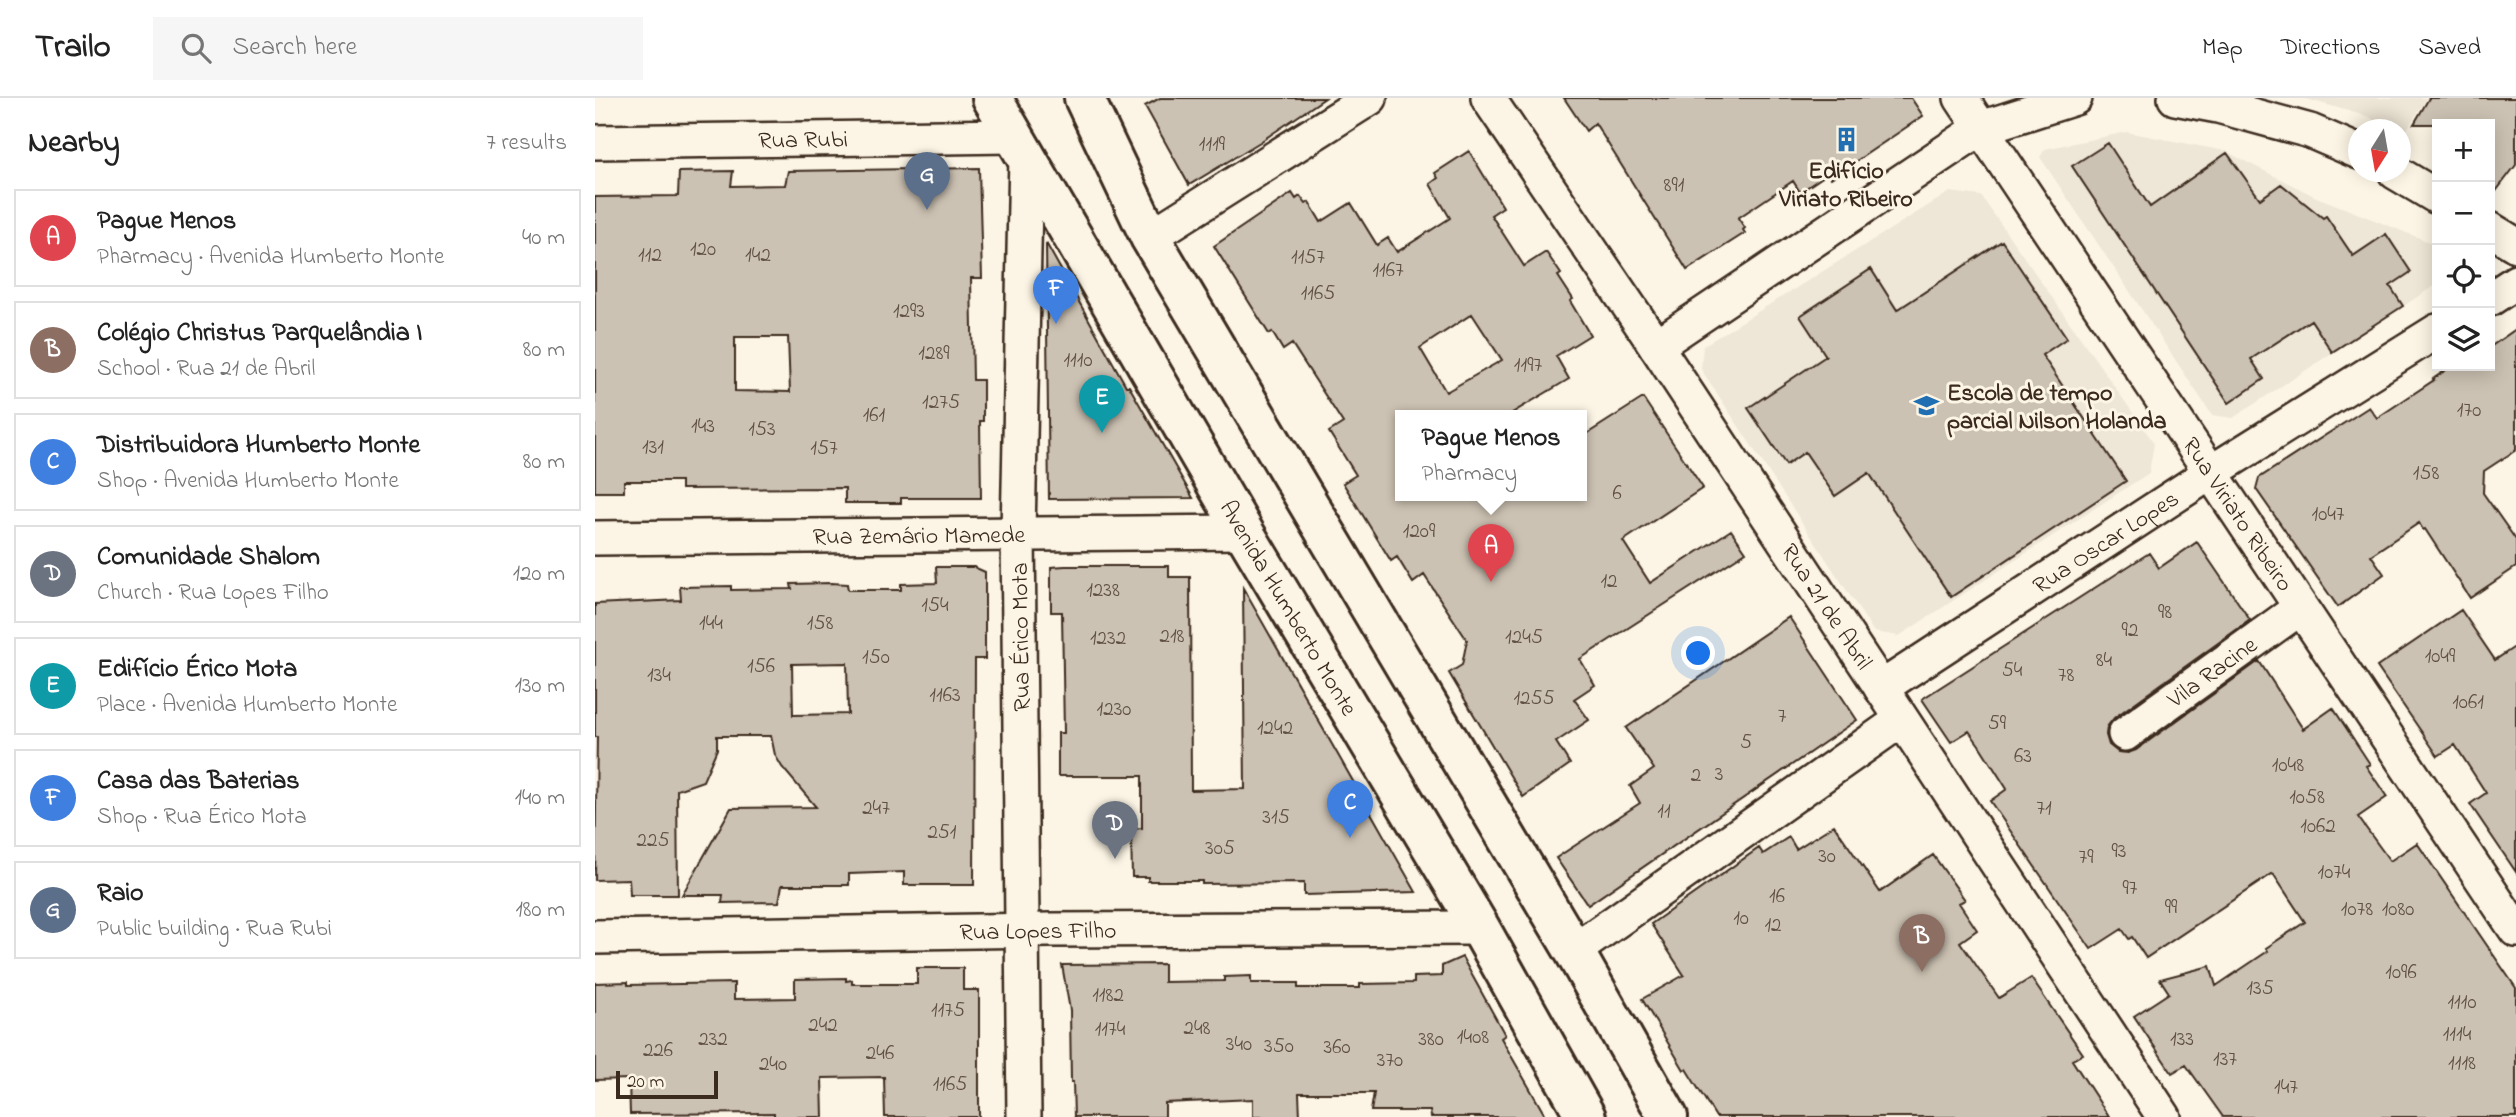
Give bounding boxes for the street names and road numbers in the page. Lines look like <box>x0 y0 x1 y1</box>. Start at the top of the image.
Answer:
street label: Rua Rubi <box>758 123 848 160</box>
street label: Rua Viriato Ribeiro <box>2172 431 2301 600</box>
street label: Rua Oscar Lopes <box>2027 483 2187 604</box>
street label: Avenida Humberto Monte <box>1209 494 1365 724</box>
street label: Rua Zemário Mamede <box>813 519 1026 556</box>
street label: Rua 21 de Abril <box>1771 537 1880 678</box>
street label: Rua Érico Mota <box>1004 562 1041 712</box>
street label: Vila Racine <box>2160 629 2266 719</box>
street label: Rua Lopes Filho <box>959 915 1117 951</box>

